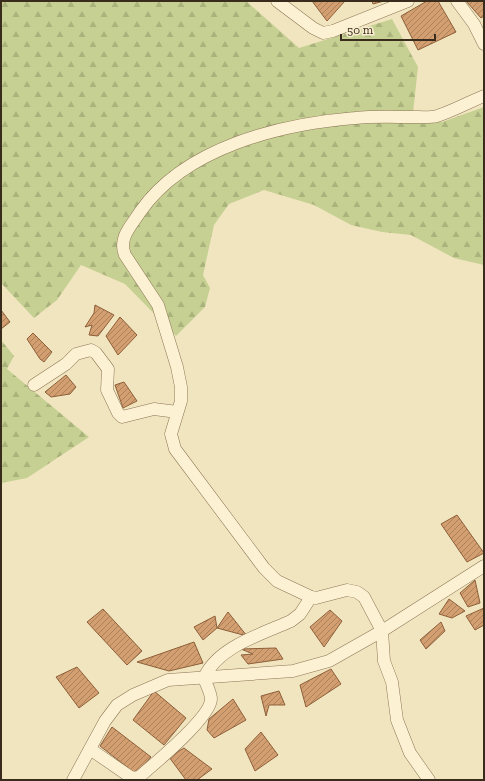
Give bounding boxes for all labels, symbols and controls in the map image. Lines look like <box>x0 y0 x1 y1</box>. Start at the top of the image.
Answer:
scale bar <box>341 16 435 42</box>
text: 50 m <box>347 23 374 37</box>

